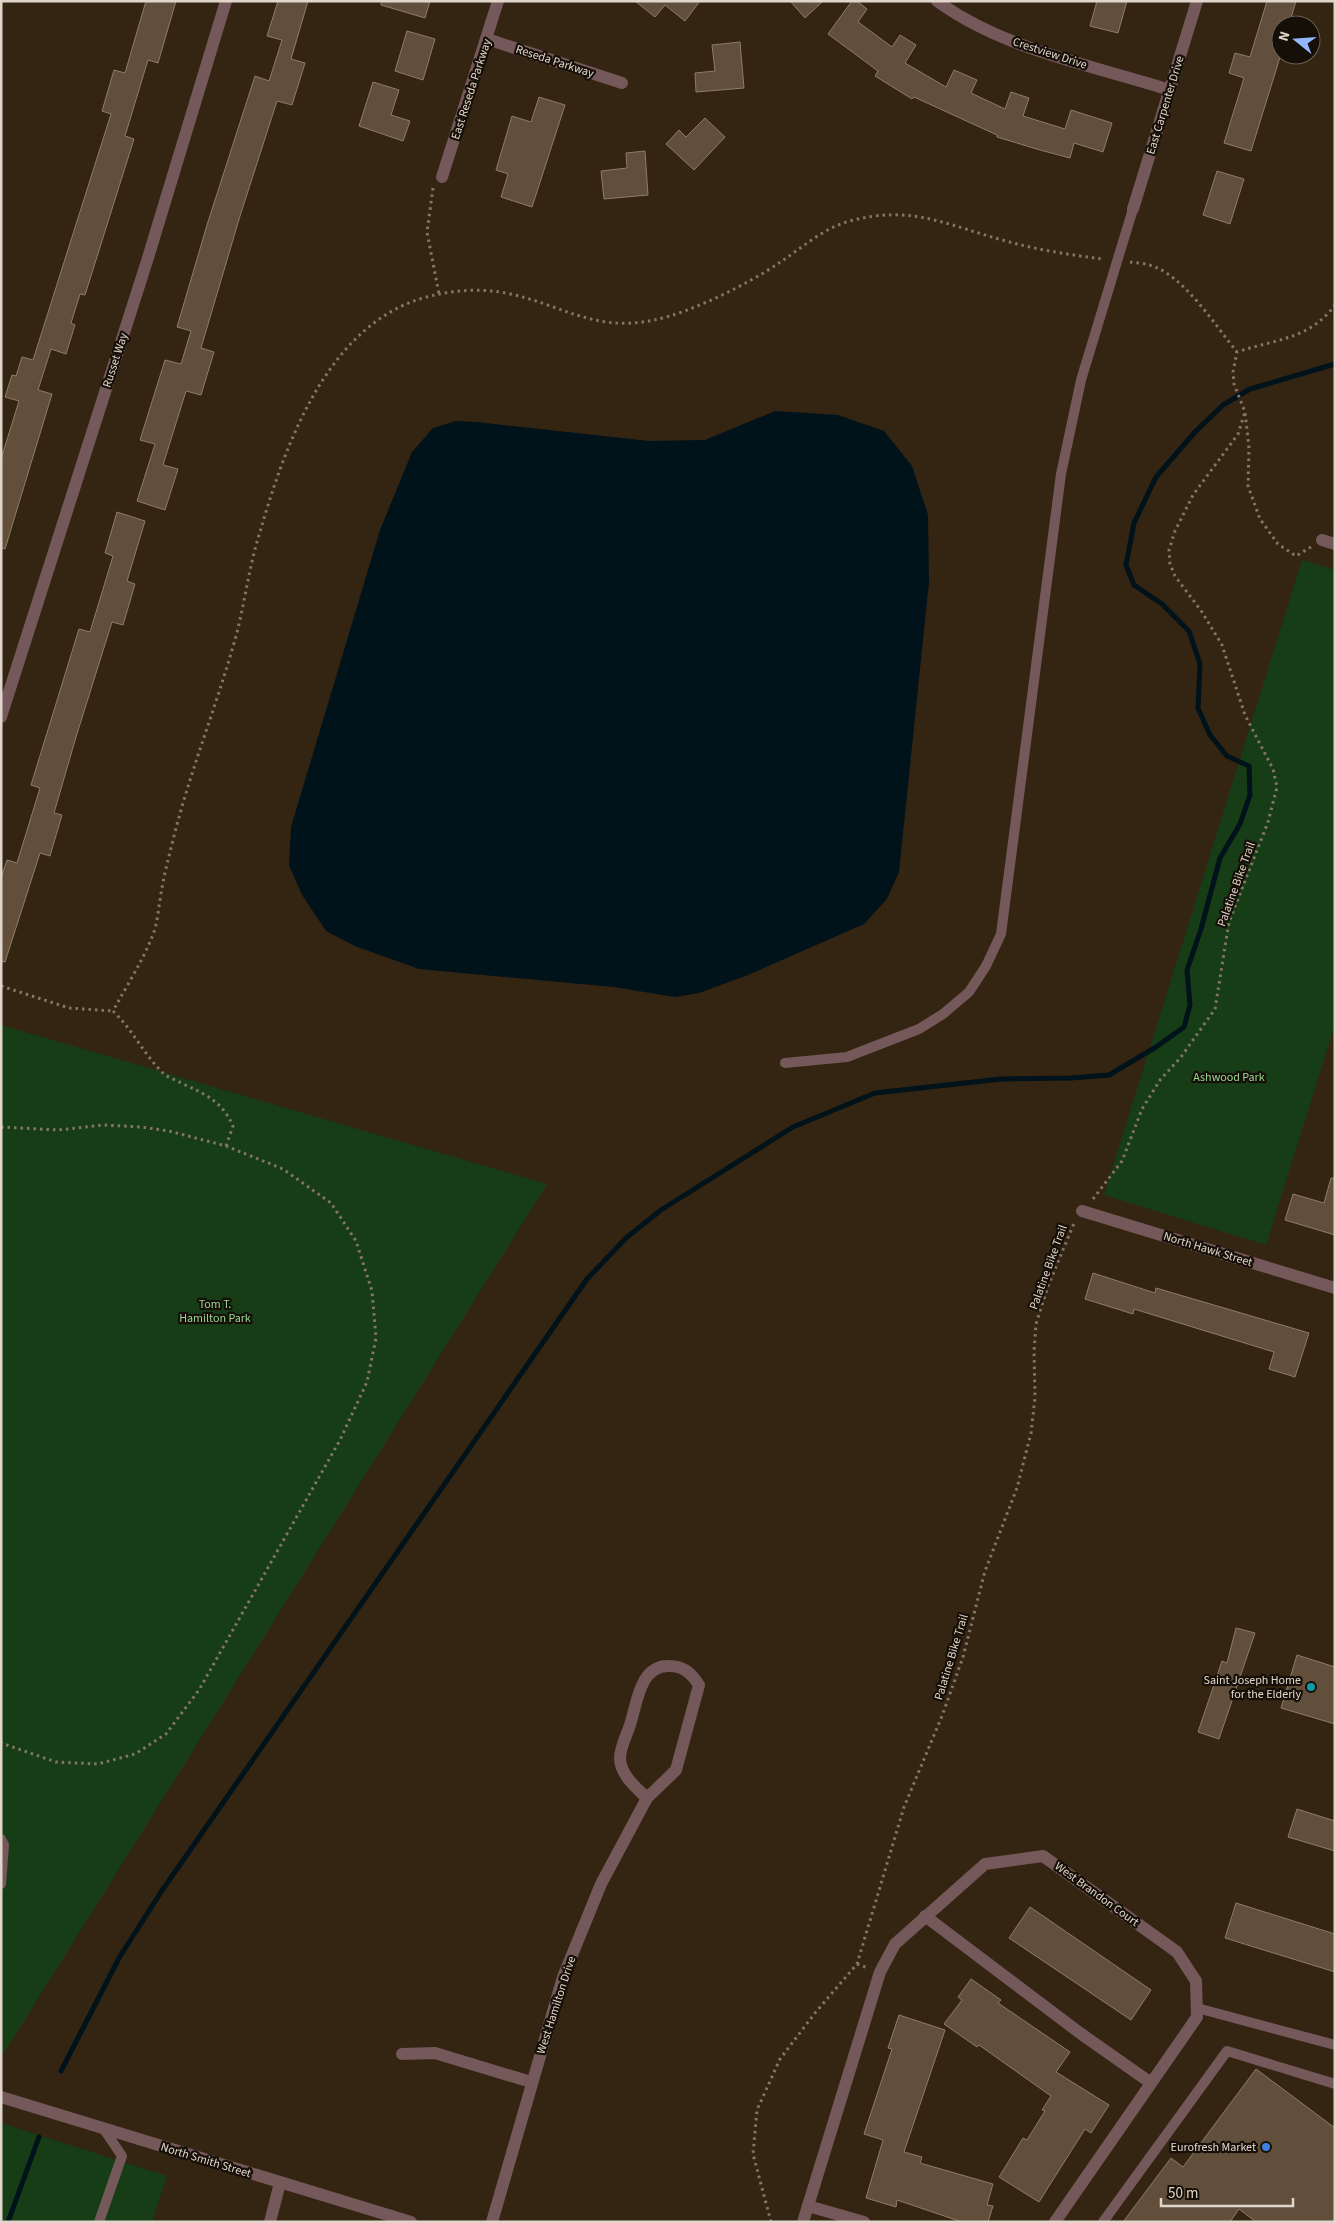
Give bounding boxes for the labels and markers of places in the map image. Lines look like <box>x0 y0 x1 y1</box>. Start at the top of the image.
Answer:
place label: Saint Joseph Home for the Elderly <box>1204 1672 1301 1703</box>
marker: Saint Joseph Home for the Elderly <box>1305 1681 1317 1693</box>
place label: Eurofresh Market <box>1171 2139 1256 2156</box>
marker: Eurofresh Market <box>1260 2141 1272 2153</box>

